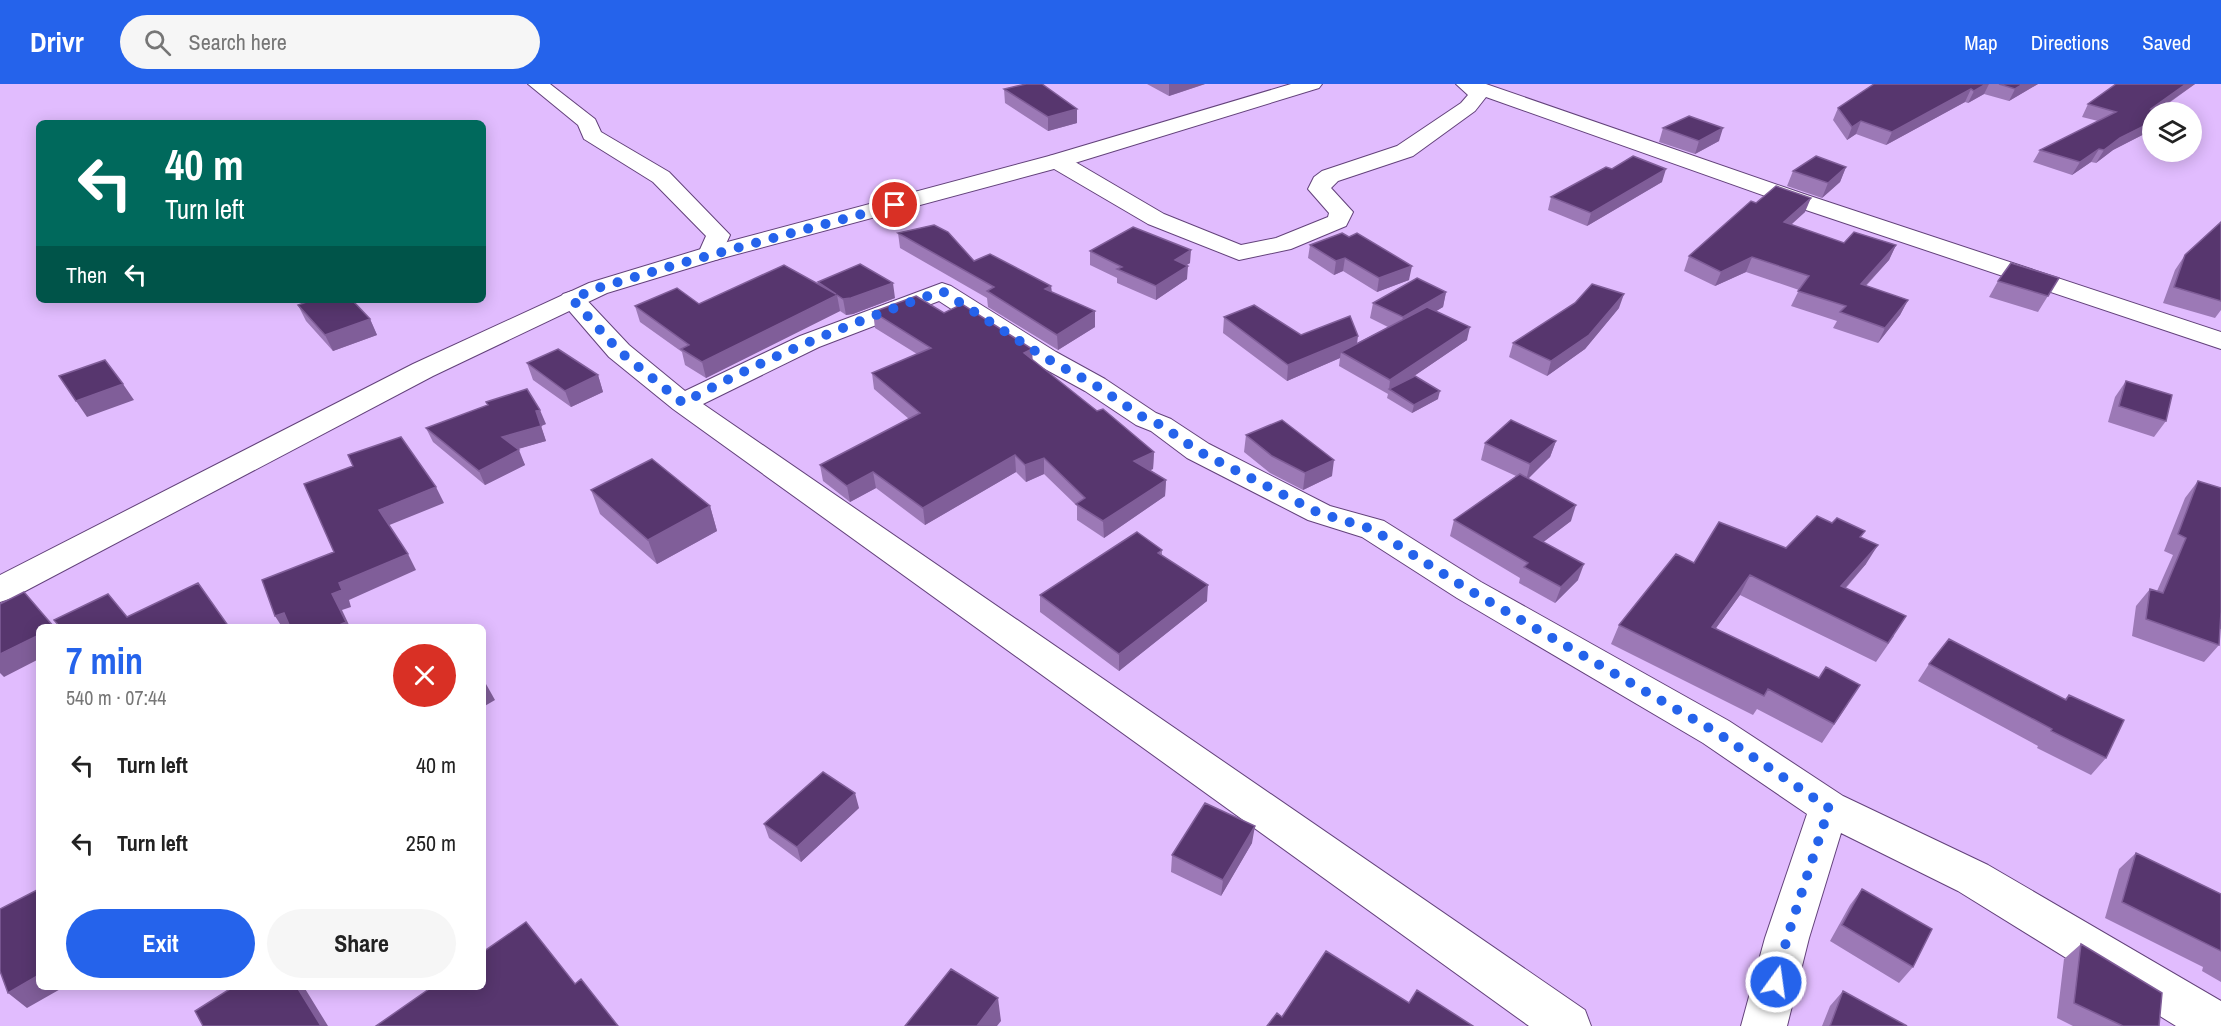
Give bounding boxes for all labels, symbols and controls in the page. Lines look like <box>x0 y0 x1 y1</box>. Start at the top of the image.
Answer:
search box <box>120 15 540 69</box>
text: Drivr <box>30 23 84 61</box>
icon: search <box>141 26 174 59</box>
text: Search here <box>189 27 287 57</box>
text: Map <box>1964 28 1998 57</box>
text: Directions <box>2031 28 2109 57</box>
text: Saved <box>2142 28 2191 57</box>
map controls <box>2142 102 2202 162</box>
button: layers <box>2142 102 2202 162</box>
text: 40 m <box>165 137 244 193</box>
icon: left <box>66 144 144 222</box>
pin <box>869 179 920 230</box>
icon: arrive <box>878 188 911 221</box>
text: Turn left <box>165 191 244 227</box>
icon: left <box>119 258 152 291</box>
text: Then <box>66 260 107 290</box>
text: 7 min <box>66 637 143 685</box>
button: close <box>393 644 456 707</box>
text: 540 m · 07:44 <box>66 684 166 711</box>
icon: left <box>66 749 99 782</box>
text: Turn left <box>117 750 188 780</box>
text: 40 m <box>416 750 456 780</box>
icon: left <box>66 827 99 860</box>
text: Turn left <box>117 828 188 858</box>
text: 250 m <box>406 828 456 858</box>
button: Exit <box>66 909 255 978</box>
button: Share <box>267 909 456 978</box>
position arrow <box>1744 950 1808 1014</box>

